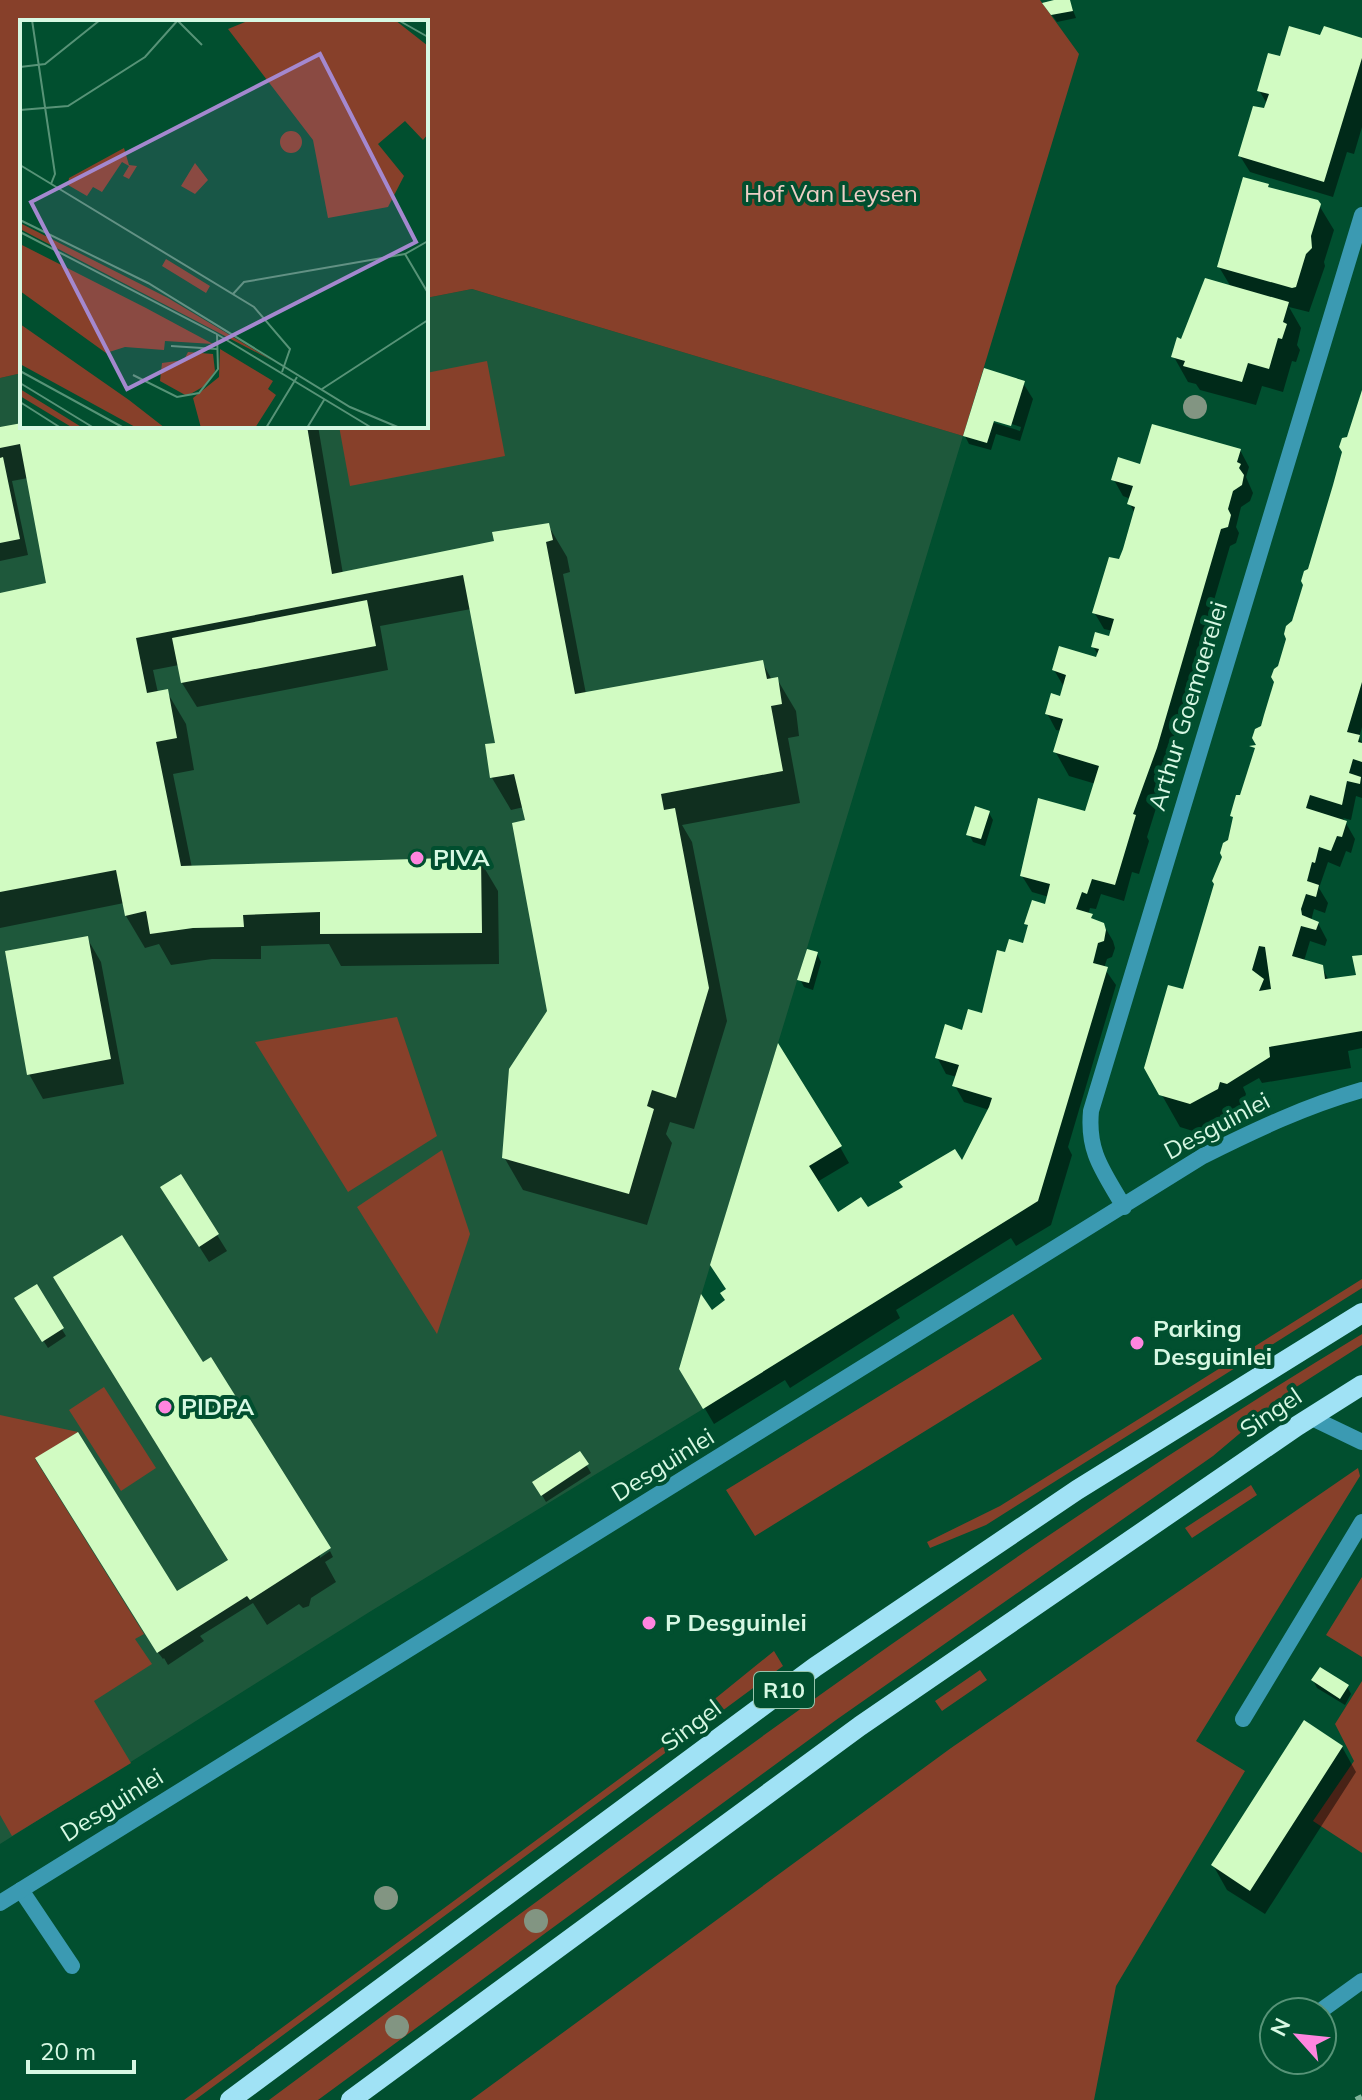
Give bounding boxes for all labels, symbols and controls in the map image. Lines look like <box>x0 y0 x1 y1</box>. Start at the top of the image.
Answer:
inset map <box>20 20 428 428</box>
park label: Hof Van Leysen <box>744 178 918 208</box>
street label: Arthur Goemaerelei <box>1141 597 1233 814</box>
place label: PIVA <box>433 842 490 872</box>
marker: PIVA <box>408 849 426 867</box>
street label: Desguinlei <box>1159 1085 1275 1165</box>
place label: Parking Desguinlei <box>1153 1313 1272 1371</box>
marker: Parking Desguinlei <box>1128 1334 1146 1352</box>
street label: Singel <box>1234 1381 1307 1444</box>
place label: PIDPA <box>181 1391 254 1421</box>
marker: PIDPA <box>156 1398 174 1416</box>
street label: Desguinlei <box>606 1421 719 1507</box>
place label: P Desguinlei <box>665 1607 807 1637</box>
marker: P Desguinlei <box>640 1614 658 1632</box>
road number: R10 <box>754 1672 814 1708</box>
street label: Singel <box>654 1693 727 1758</box>
street label: Desguinlei <box>55 1761 168 1847</box>
north arrow <box>1258 1996 1338 2076</box>
text: N <box>1264 2013 1296 2041</box>
scale bar <box>28 2024 134 2074</box>
text: 20 m <box>40 2036 96 2066</box>

